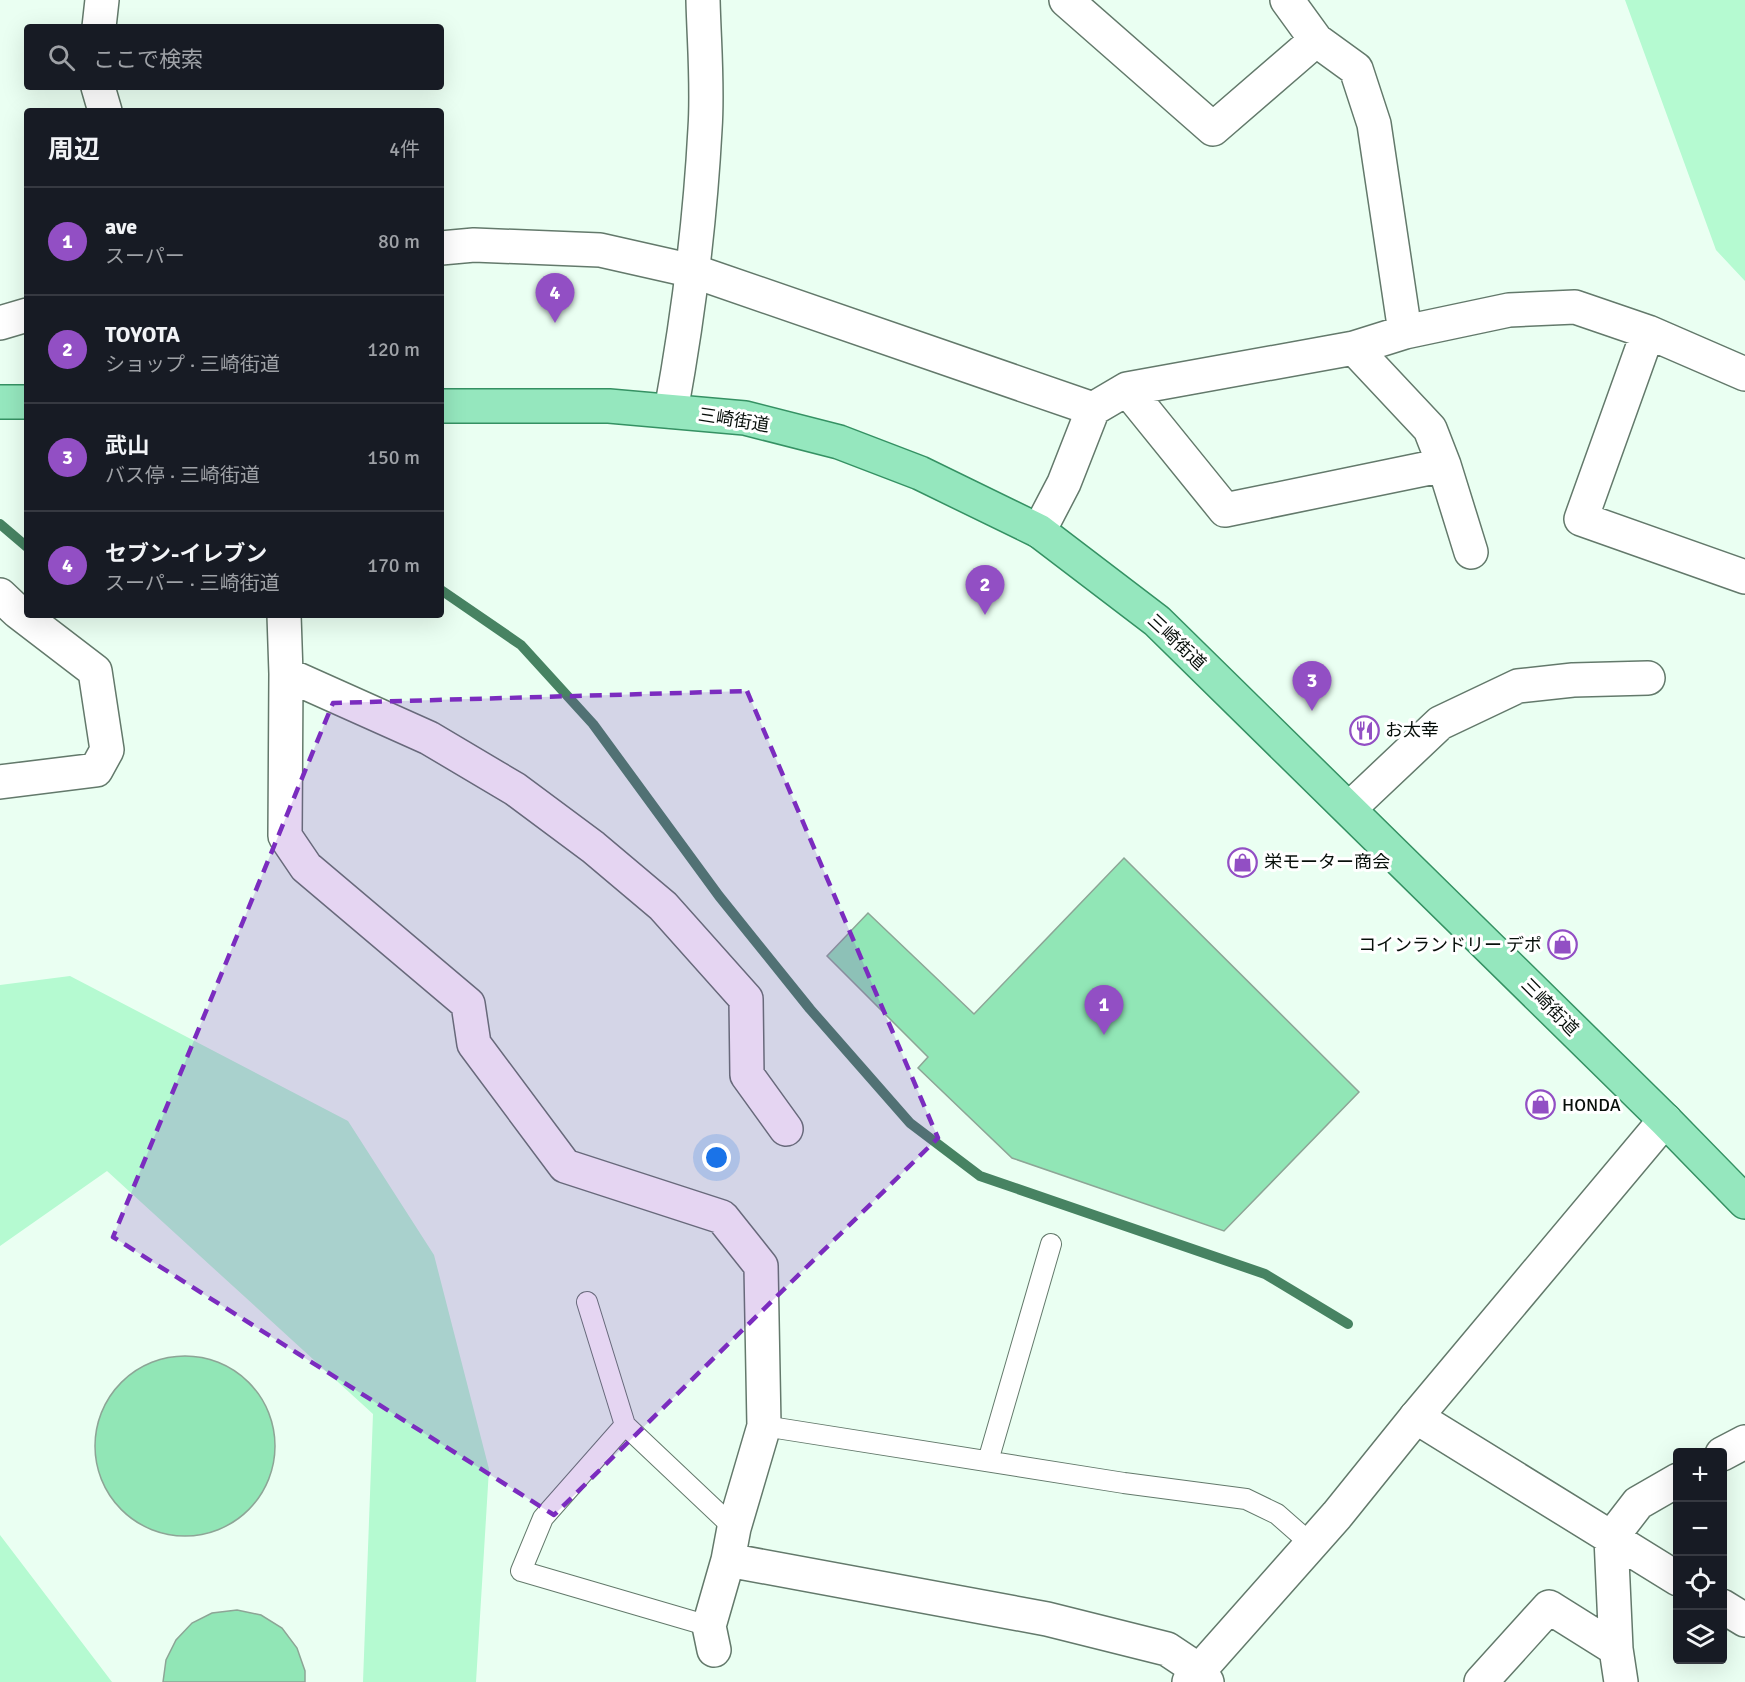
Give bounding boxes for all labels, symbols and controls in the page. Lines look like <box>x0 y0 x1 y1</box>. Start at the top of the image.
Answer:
search box <box>24 24 444 90</box>
icon: search <box>45 41 78 74</box>
text: ここで検索 <box>93 46 203 73</box>
text: 周辺 <box>48 134 100 166</box>
text: 4件 <box>389 137 420 162</box>
text: ave <box>105 213 137 240</box>
text: 1 <box>62 229 73 254</box>
text: 80 m <box>378 229 420 254</box>
text: スーパー <box>105 244 185 269</box>
pin: 4 <box>536 274 574 323</box>
text: TOYOTA <box>105 321 180 348</box>
text: 2 <box>62 337 73 362</box>
text: 120 m <box>367 337 420 362</box>
text: ショップ · 三崎街道 <box>105 352 280 377</box>
street label: 三崎街道 <box>697 404 771 436</box>
text: 武山 <box>105 432 149 459</box>
text: 3 <box>62 445 73 470</box>
text: 150 m <box>367 445 420 470</box>
text: バス停 · 三崎街道 <box>105 463 260 488</box>
text: セブン-イレブン <box>105 540 267 567</box>
text: 4 <box>62 553 73 578</box>
text: 170 m <box>367 553 420 578</box>
pin: 2 <box>966 566 1004 615</box>
text: スーパー · 三崎街道 <box>105 571 280 596</box>
street label: 三崎街道 <box>1143 609 1211 675</box>
pin: 3 <box>1292 662 1332 711</box>
restaurant icon: お太幸 <box>1348 714 1380 746</box>
place label: お太幸 <box>1385 719 1439 741</box>
shop icon: 栄モーター商会 <box>1227 846 1259 878</box>
place label: 栄モーター商会 <box>1264 851 1390 873</box>
shop icon: コインランドリー デポ <box>1547 929 1579 961</box>
place label: コインランドリー デポ <box>1358 934 1542 956</box>
street label: 三崎街道 <box>1517 974 1583 1040</box>
pin: 1 <box>1084 986 1124 1035</box>
shop icon: HONDA <box>1525 1089 1557 1121</box>
place label: HONDA <box>1562 1094 1621 1116</box>
your location <box>702 1143 731 1172</box>
map controls <box>1673 1448 1727 1664</box>
button: + <box>1673 1448 1727 1502</box>
button: − <box>1673 1502 1727 1556</box>
button: locate <box>1673 1556 1727 1610</box>
button: layers <box>1673 1610 1727 1664</box>

